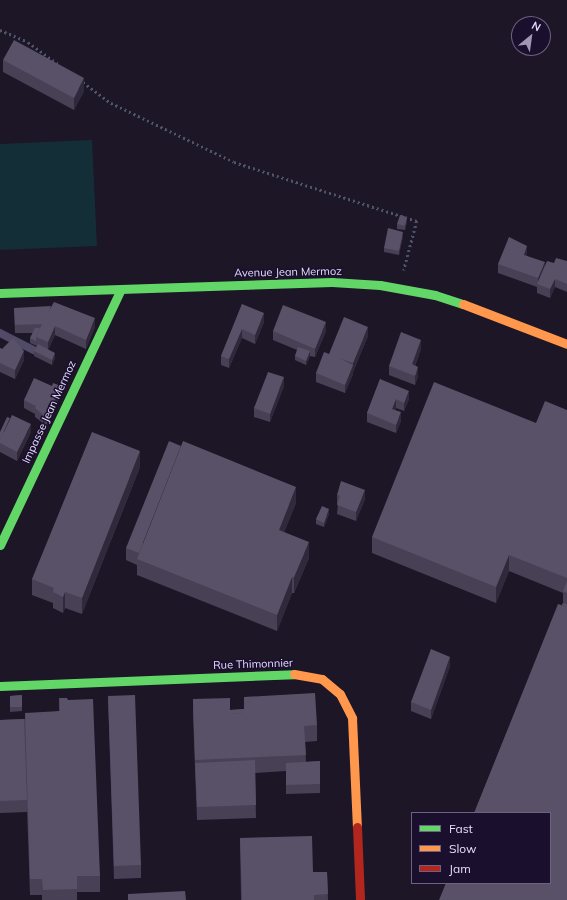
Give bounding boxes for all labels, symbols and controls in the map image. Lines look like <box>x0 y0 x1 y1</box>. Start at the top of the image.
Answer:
north arrow <box>511 16 551 56</box>
text: N <box>529 18 543 35</box>
street label: Avenue Jean Mermoz <box>234 264 342 280</box>
street label: Impasse Jean Mermoz <box>19 358 79 466</box>
street label: Rue Thimonnier <box>213 656 293 672</box>
legend <box>411 812 551 884</box>
text: Fast <box>449 821 473 836</box>
text: Slow <box>449 841 477 856</box>
text: Jam <box>449 861 471 876</box>

